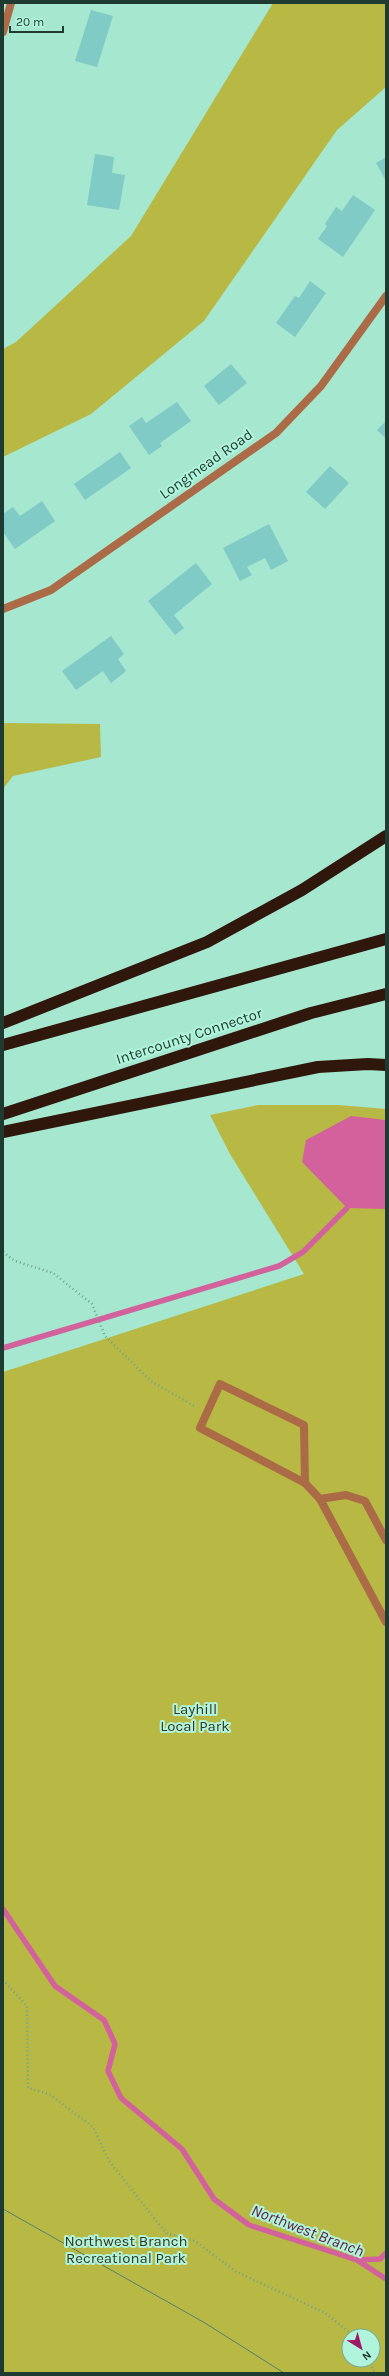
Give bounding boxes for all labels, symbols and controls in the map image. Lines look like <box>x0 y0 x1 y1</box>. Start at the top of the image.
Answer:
scale bar <box>10 8 63 34</box>
text: 20 m <box>16 15 44 29</box>
street label: Longmead Road <box>156 425 256 503</box>
street label: Intercounty Connector <box>114 1004 265 1068</box>
park label: Layhill Local Park <box>160 1700 230 1735</box>
water label: Northwest Branch <box>249 2200 367 2261</box>
park label: Northwest Branch Recreational Park <box>64 2232 188 2267</box>
north arrow <box>341 2328 381 2368</box>
text: N <box>360 2348 374 2363</box>

